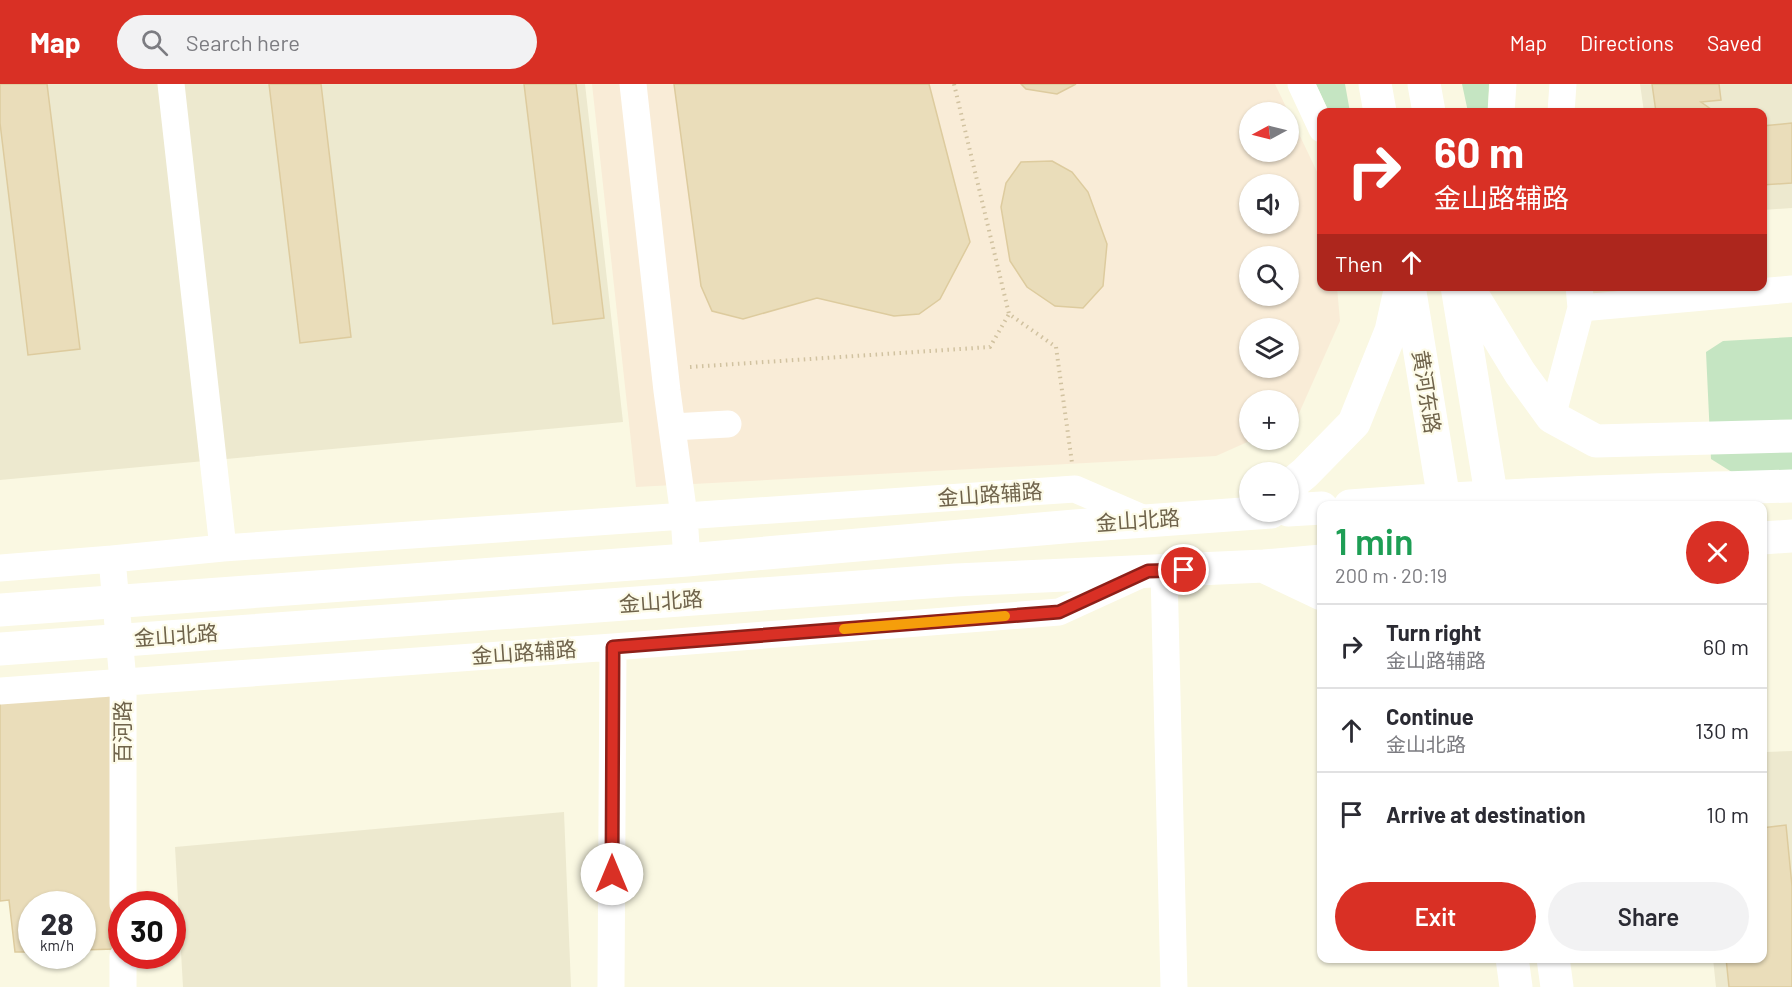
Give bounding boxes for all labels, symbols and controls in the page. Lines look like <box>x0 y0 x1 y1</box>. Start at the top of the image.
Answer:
search box <box>117 15 537 69</box>
text: Map <box>30 25 81 59</box>
icon: search <box>138 26 171 59</box>
text: Search here <box>186 29 300 55</box>
text: Map <box>1510 30 1547 55</box>
text: Directions <box>1580 30 1674 55</box>
text: Saved <box>1707 30 1762 55</box>
north arrow <box>1239 102 1299 162</box>
map controls <box>1239 102 1299 522</box>
text: 60 m <box>1434 126 1524 176</box>
icon: right <box>1335 132 1413 210</box>
button: sound <box>1239 174 1299 234</box>
text: 金山路辅路 <box>1434 181 1569 213</box>
button: search <box>1239 246 1299 306</box>
icon: ahead <box>1395 246 1428 279</box>
text: Then <box>1335 250 1383 276</box>
button: layers <box>1239 318 1299 378</box>
street label: 黄河东路 <box>1409 348 1446 435</box>
button: + <box>1239 390 1299 450</box>
button: − <box>1239 462 1299 522</box>
street label: 金山路辅路 <box>937 477 1043 510</box>
street label: 金山北路 <box>1095 504 1181 535</box>
text: 1 min <box>1335 519 1414 562</box>
button: close <box>1686 521 1749 584</box>
pin <box>1158 544 1209 595</box>
icon: arrive <box>1167 553 1200 586</box>
text: 200 m · 20:19 <box>1335 563 1447 587</box>
street label: 金山北路 <box>618 585 704 616</box>
street label: 金山北路 <box>133 619 219 650</box>
text: Turn right <box>1386 619 1481 645</box>
icon: right <box>1335 630 1368 663</box>
text: 60 m <box>1703 633 1749 659</box>
street label: 金山路辅路 <box>471 635 577 668</box>
text: 金山路辅路 <box>1386 648 1486 672</box>
street label: 百河路 <box>109 701 134 764</box>
text: Continue <box>1386 703 1474 729</box>
icon: ahead <box>1335 714 1368 747</box>
text: 130 m <box>1695 717 1749 743</box>
text: 金山北路 <box>1386 732 1466 756</box>
icon: arrive <box>1335 798 1368 831</box>
text: Arrive at destination <box>1386 801 1585 827</box>
text: 10 m <box>1706 801 1749 827</box>
position arrow <box>580 842 644 906</box>
button: Exit <box>1335 882 1536 951</box>
button: Share <box>1548 882 1749 951</box>
speed limit sign: 30 <box>108 891 186 969</box>
text: 28 <box>40 905 74 941</box>
text: km/h <box>40 936 74 954</box>

